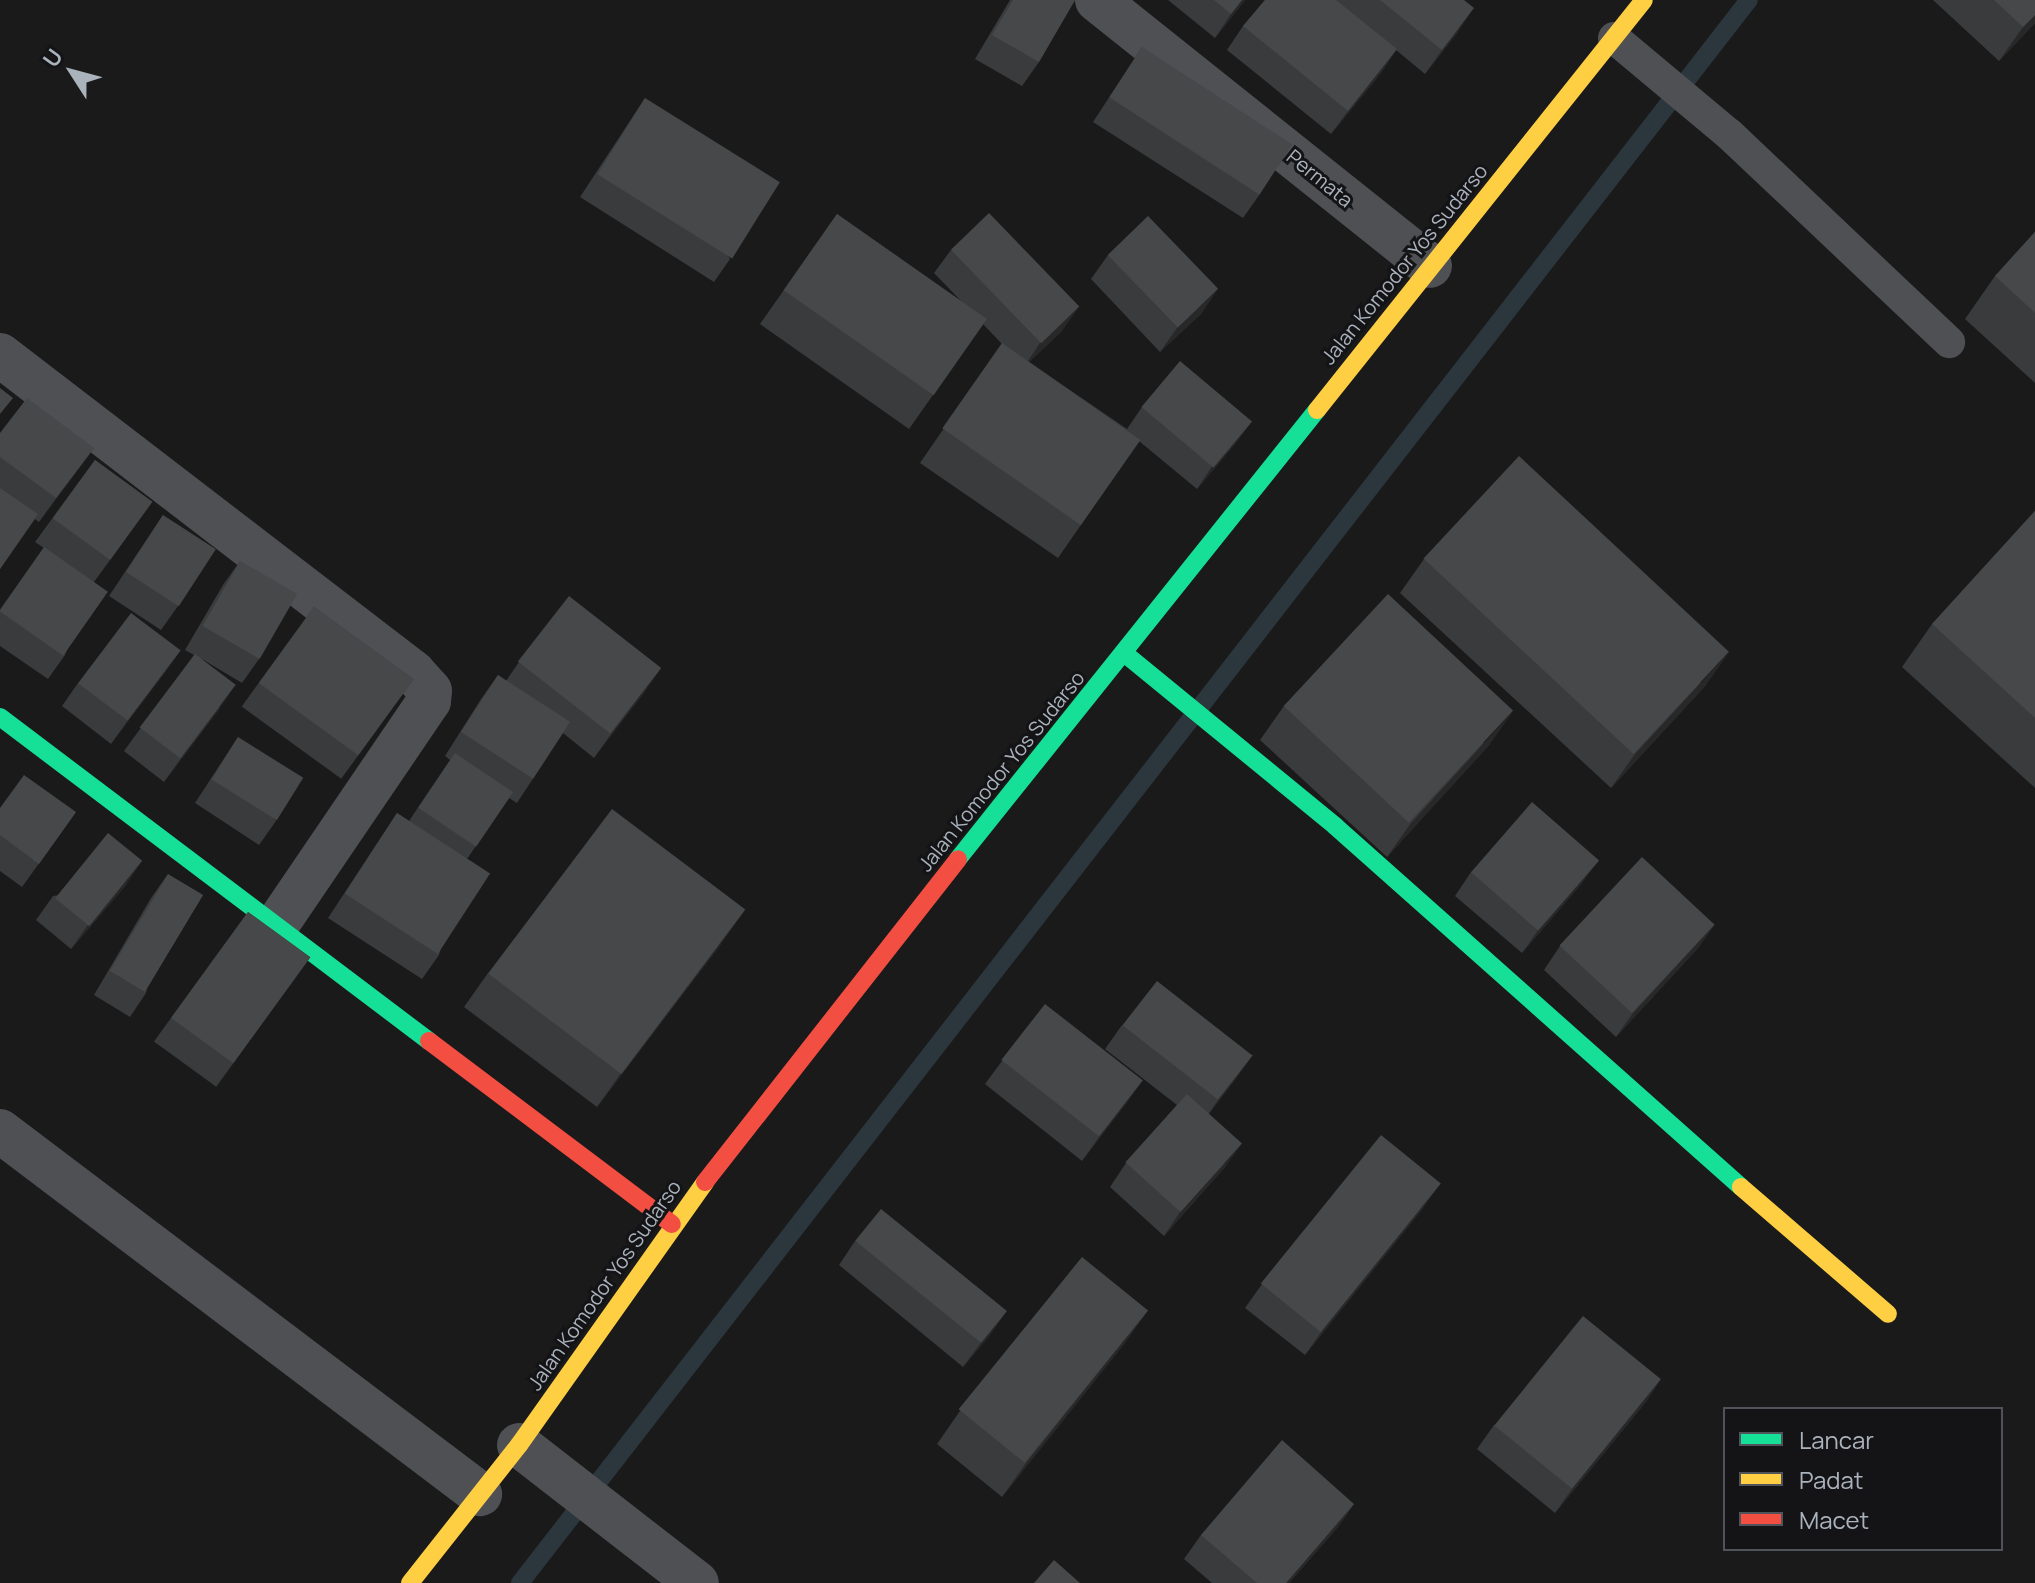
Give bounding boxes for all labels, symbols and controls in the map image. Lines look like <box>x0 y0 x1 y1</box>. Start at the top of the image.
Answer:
north arrow <box>32 32 112 112</box>
text: U <box>36 43 69 73</box>
street label: Permata <box>1282 144 1358 212</box>
street label: Jalan Komodor Yos Sudarso <box>1316 159 1492 369</box>
street label: Jalan Komodor Yos Sudarso <box>913 666 1089 876</box>
street label: Jalan Komodor Yos Sudarso <box>522 1175 686 1395</box>
legend <box>1723 1407 2003 1551</box>
text: Lancar <box>1799 1423 1874 1456</box>
text: Padat <box>1799 1463 1863 1496</box>
text: Macet <box>1799 1503 1869 1536</box>

